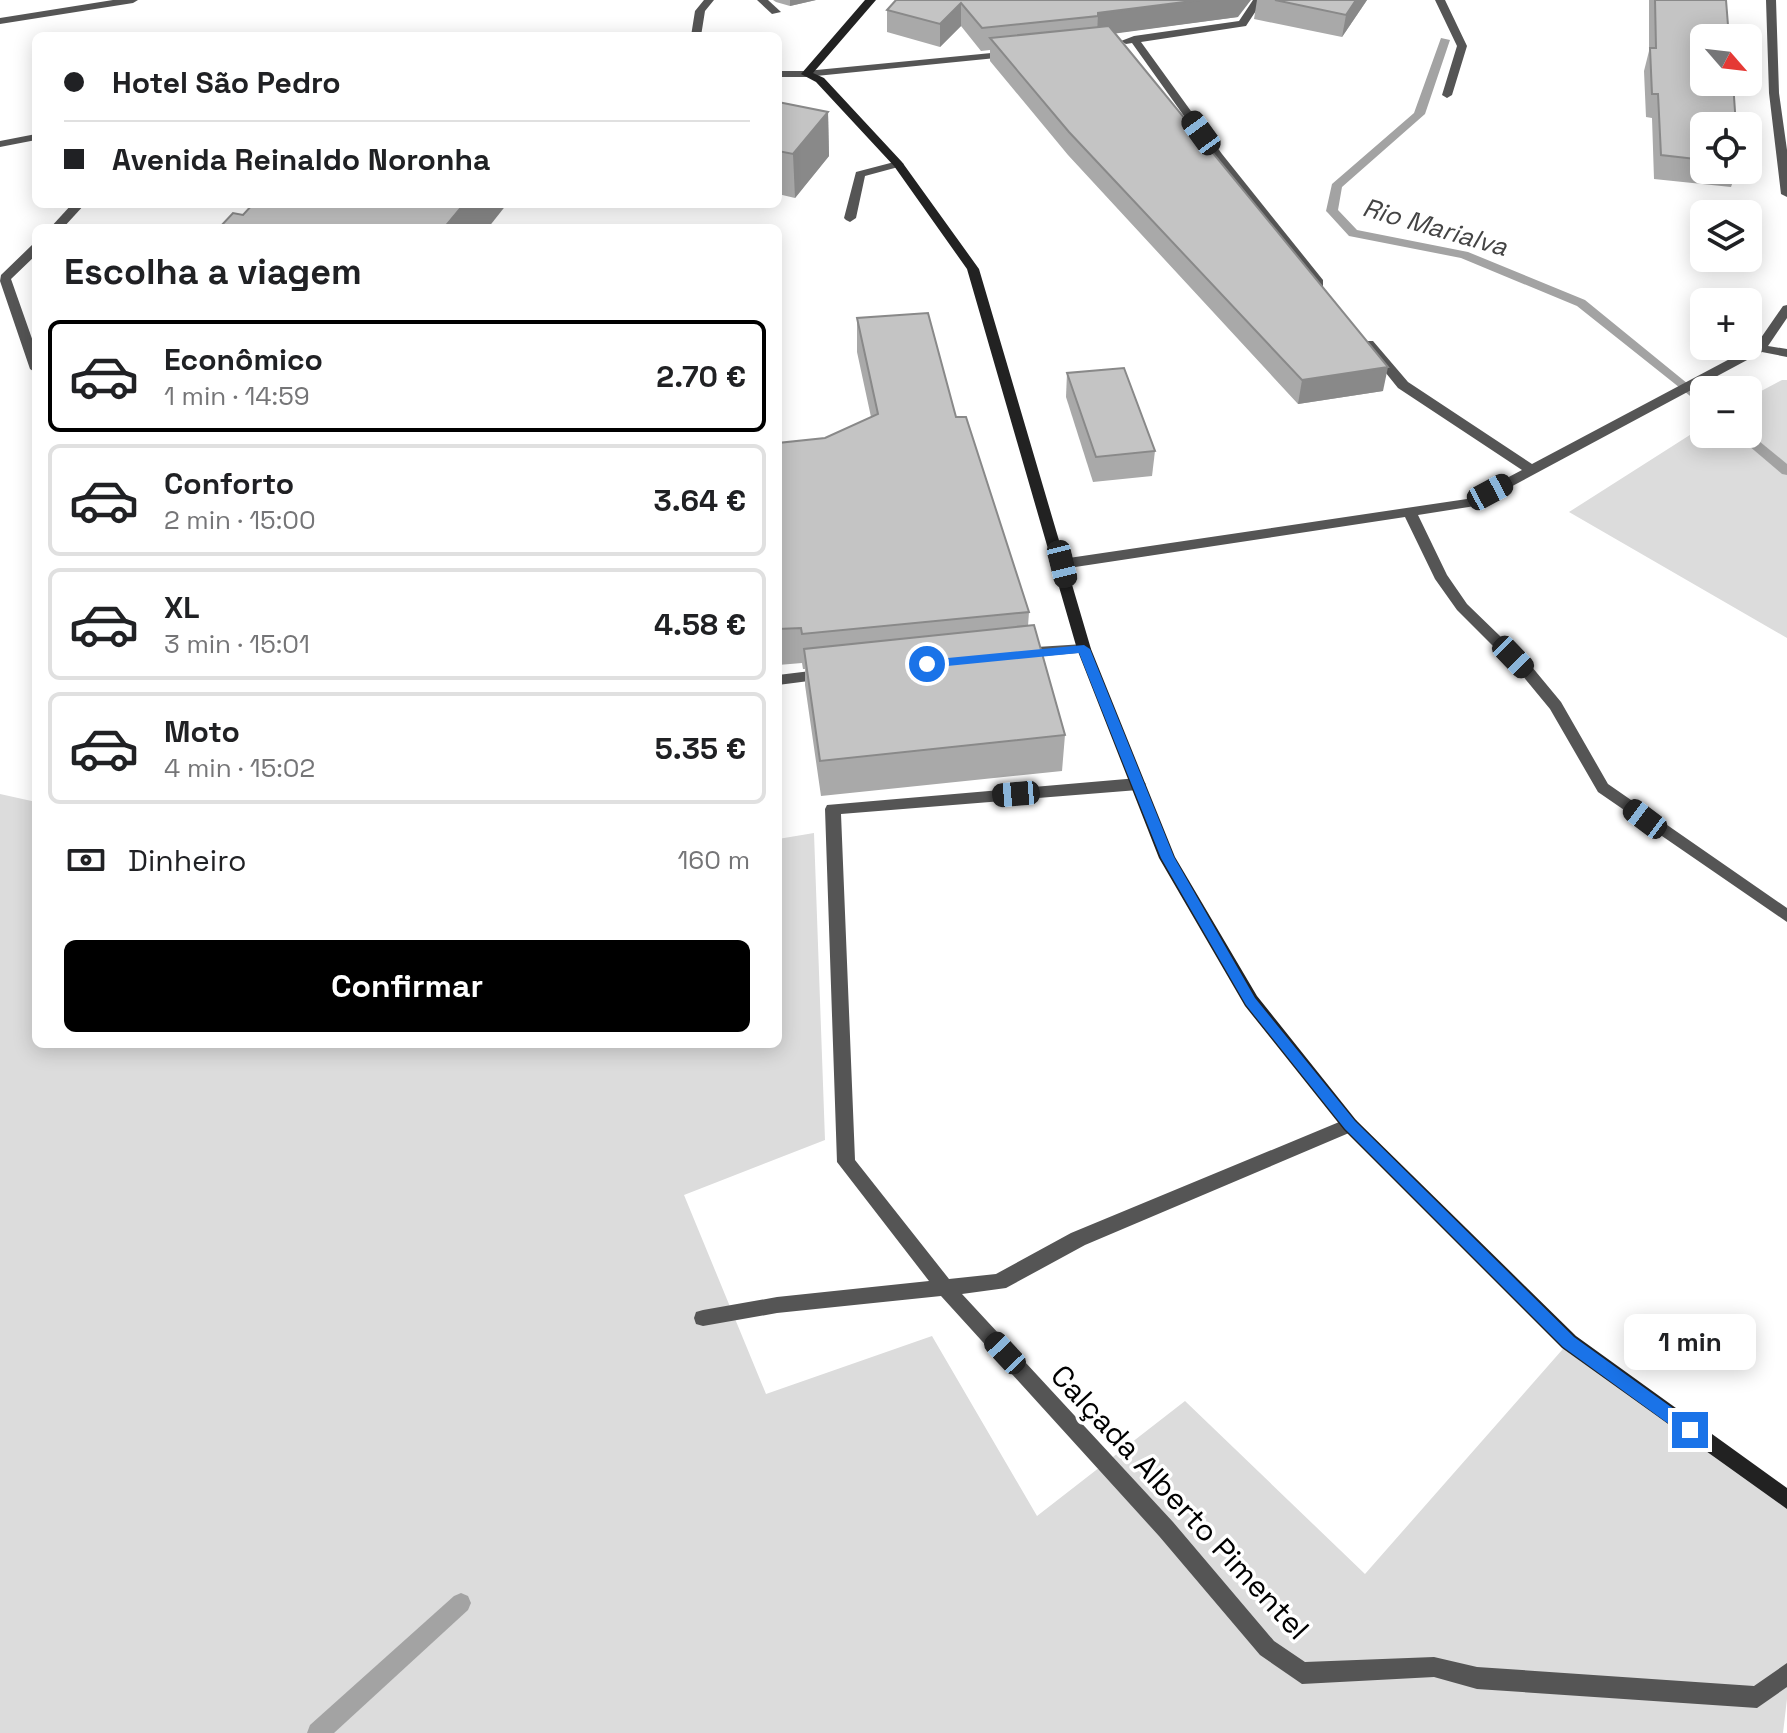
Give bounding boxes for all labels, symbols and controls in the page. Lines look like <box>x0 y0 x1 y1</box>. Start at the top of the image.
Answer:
north arrow <box>1690 24 1762 96</box>
map controls <box>1690 24 1762 448</box>
text: Hotel São Pedro <box>112 63 341 102</box>
car <box>1177 107 1225 159</box>
button: locate <box>1690 112 1762 184</box>
text: Avenida Reinaldo Noronha <box>112 140 490 179</box>
water label: Rio Marialva <box>1359 190 1512 264</box>
button: layers <box>1690 200 1762 272</box>
text: Escolha a viagem <box>64 249 362 295</box>
button: + <box>1690 288 1762 360</box>
icon: car <box>68 340 140 412</box>
text: Econômico <box>164 340 323 379</box>
text: 2.70 € <box>656 357 746 396</box>
button: − <box>1690 376 1762 448</box>
text: 1 min · 14:59 <box>164 379 310 413</box>
icon: car <box>68 464 140 536</box>
text: Conforto <box>164 464 294 503</box>
car <box>1463 470 1517 514</box>
text: 3.64 € <box>654 481 746 520</box>
text: 2 min · 15:00 <box>164 503 316 537</box>
car <box>1045 538 1079 590</box>
icon: car <box>68 588 140 660</box>
text: XL <box>164 588 200 627</box>
text: 4.58 € <box>654 605 746 644</box>
text: 3 min · 15:01 <box>164 627 310 661</box>
car <box>1488 631 1538 683</box>
route start <box>909 646 945 682</box>
icon: car <box>68 712 140 784</box>
text: Moto <box>164 712 240 751</box>
text: 5.35 € <box>655 729 746 768</box>
text: 4 min · 15:02 <box>164 751 315 785</box>
car <box>991 780 1041 808</box>
car <box>1619 795 1671 843</box>
icon: cash <box>64 838 108 882</box>
text: Dinheiro <box>128 841 246 880</box>
text: 160 m <box>678 843 750 877</box>
button: Confirmar <box>64 940 750 1032</box>
callout: 1 min <box>1624 1314 1756 1370</box>
text: 1 min <box>1658 1325 1722 1359</box>
car <box>980 1327 1030 1379</box>
street label: Calçada Alberto Pimentel <box>1042 1356 1318 1648</box>
route end <box>1672 1412 1708 1448</box>

